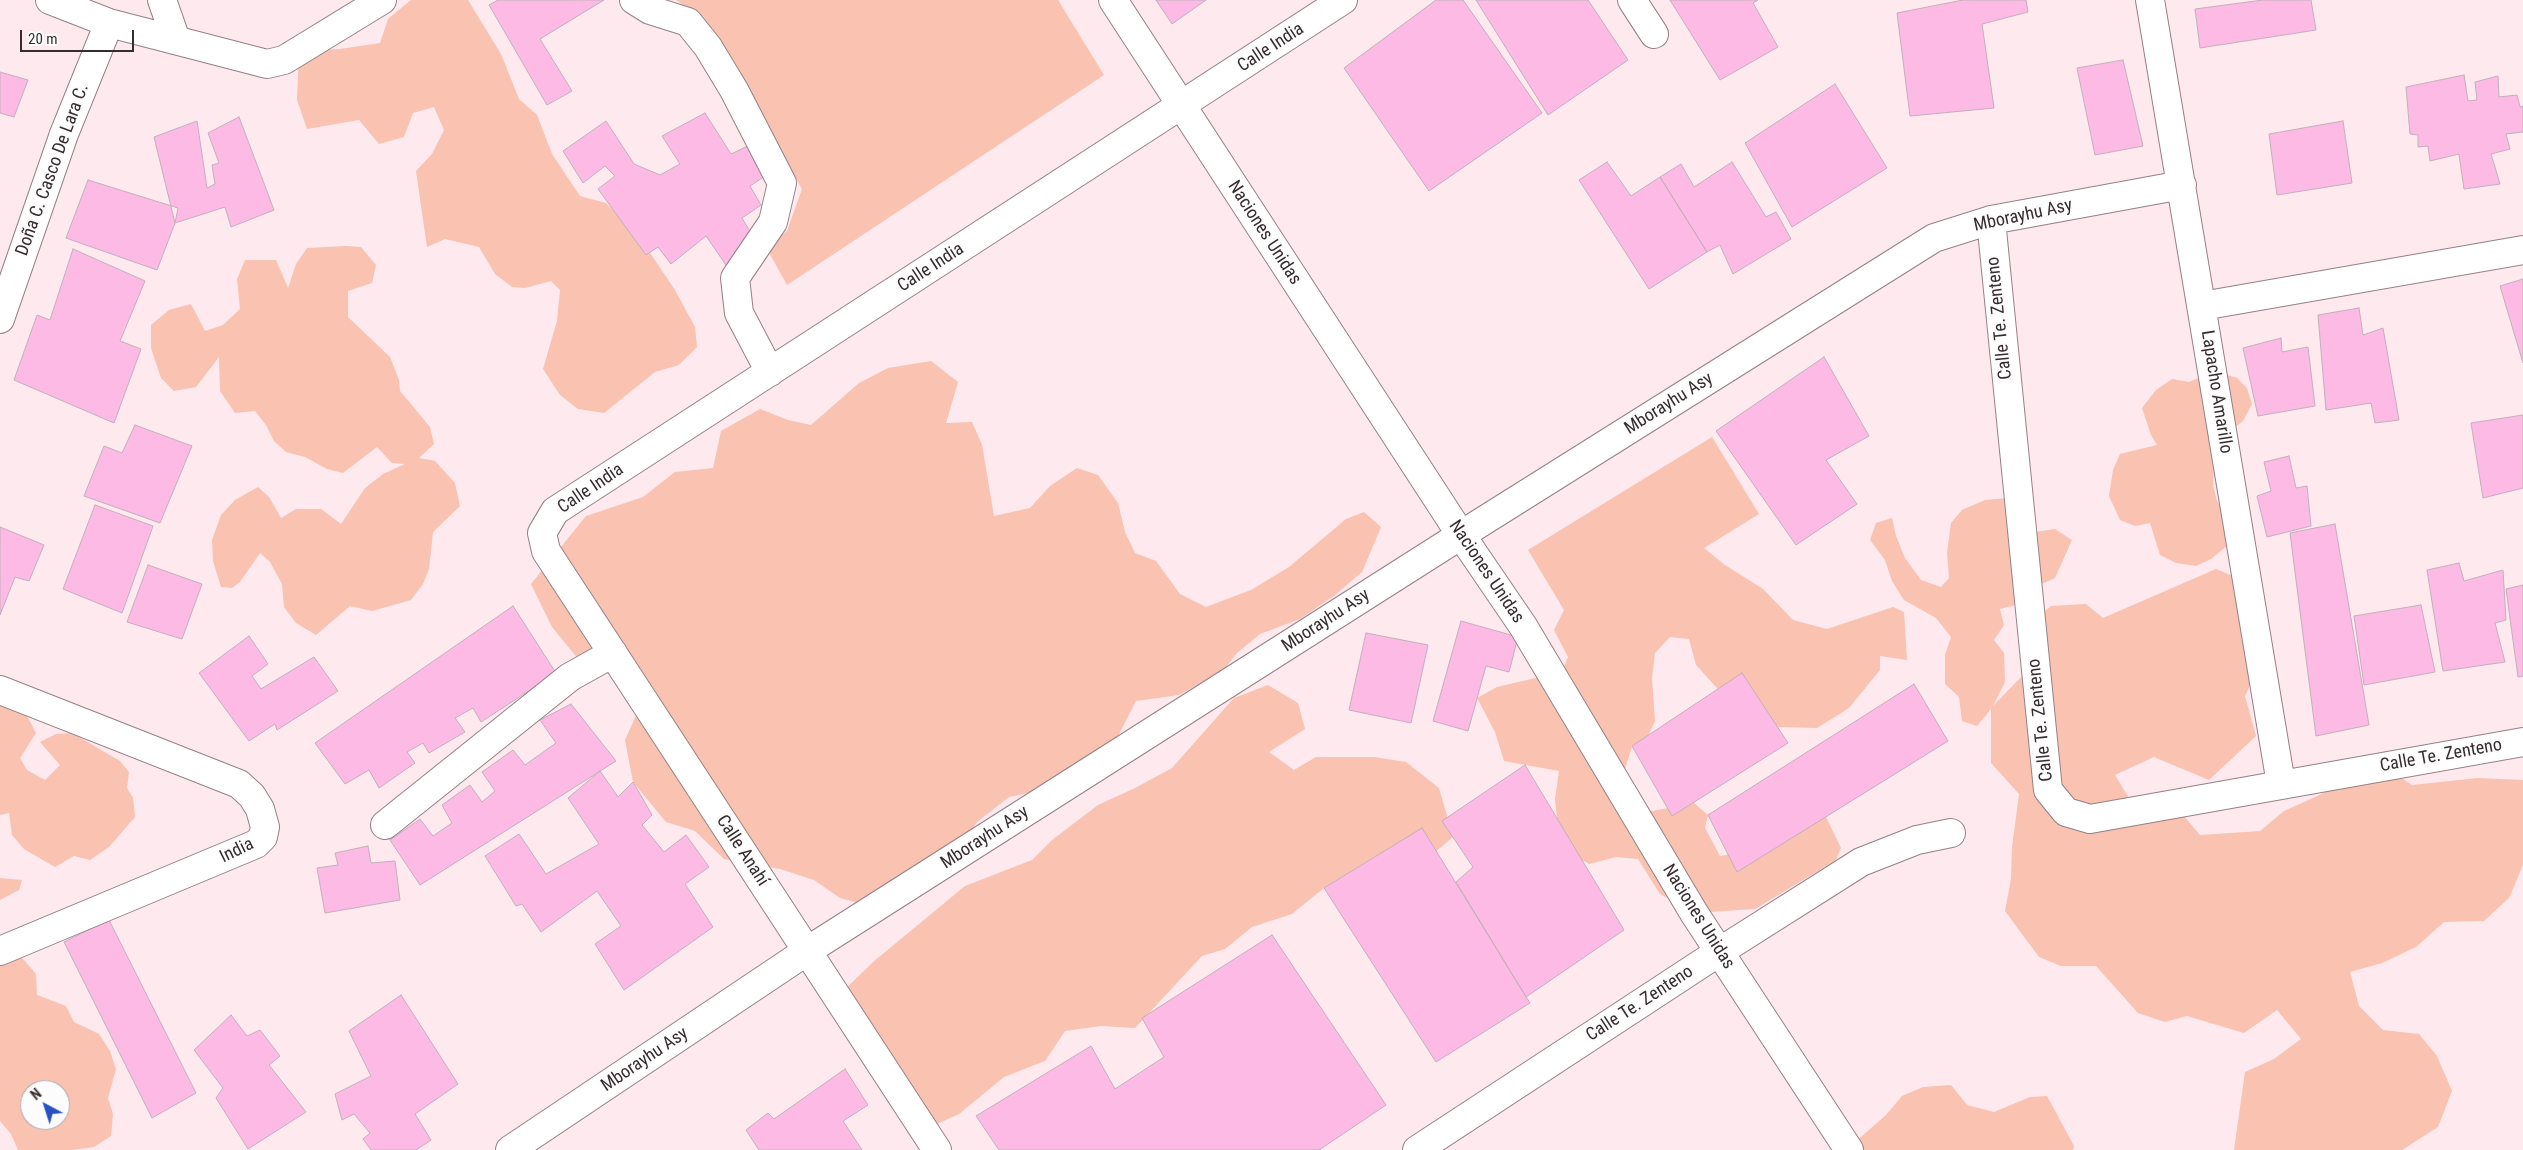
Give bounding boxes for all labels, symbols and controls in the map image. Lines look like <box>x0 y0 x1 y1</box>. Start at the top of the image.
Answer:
street label: Calle India <box>1234 19 1308 77</box>
scale bar <box>22 20 136 52</box>
text: 20 m <box>28 30 58 48</box>
street label: Doña C. Casco De Lara C. <box>12 81 94 259</box>
street label: Naciones Unidas <box>1222 177 1306 289</box>
street label: Mborayhu Asy <box>1972 195 2074 237</box>
street label: Calle India <box>894 239 968 297</box>
street label: Calle Te. Zenteno <box>1983 256 2017 380</box>
street label: Lapacho Amarillo <box>2196 329 2236 455</box>
street label: Mborayhu Asy <box>1621 368 1717 440</box>
street label: Calle India <box>554 459 628 519</box>
street label: Naciones Unidas <box>1444 516 1528 628</box>
street label: Mborayhu Asy <box>1278 585 1374 657</box>
street label: Calle Te. Zenteno <box>2024 658 2058 782</box>
street label: Calle Te. Zenteno <box>2378 735 2504 777</box>
street label: Mborayhu Asy <box>937 802 1033 874</box>
street label: Calle Anahí <box>711 811 773 891</box>
street label: India <box>217 834 257 868</box>
street label: Naciones Unidas <box>1657 861 1739 973</box>
street label: Calle Te. Zenteno <box>1582 961 1698 1047</box>
street label: Mborayhu Asy <box>597 1023 693 1097</box>
north arrow <box>20 1080 70 1130</box>
text: N <box>28 1085 44 1103</box>

